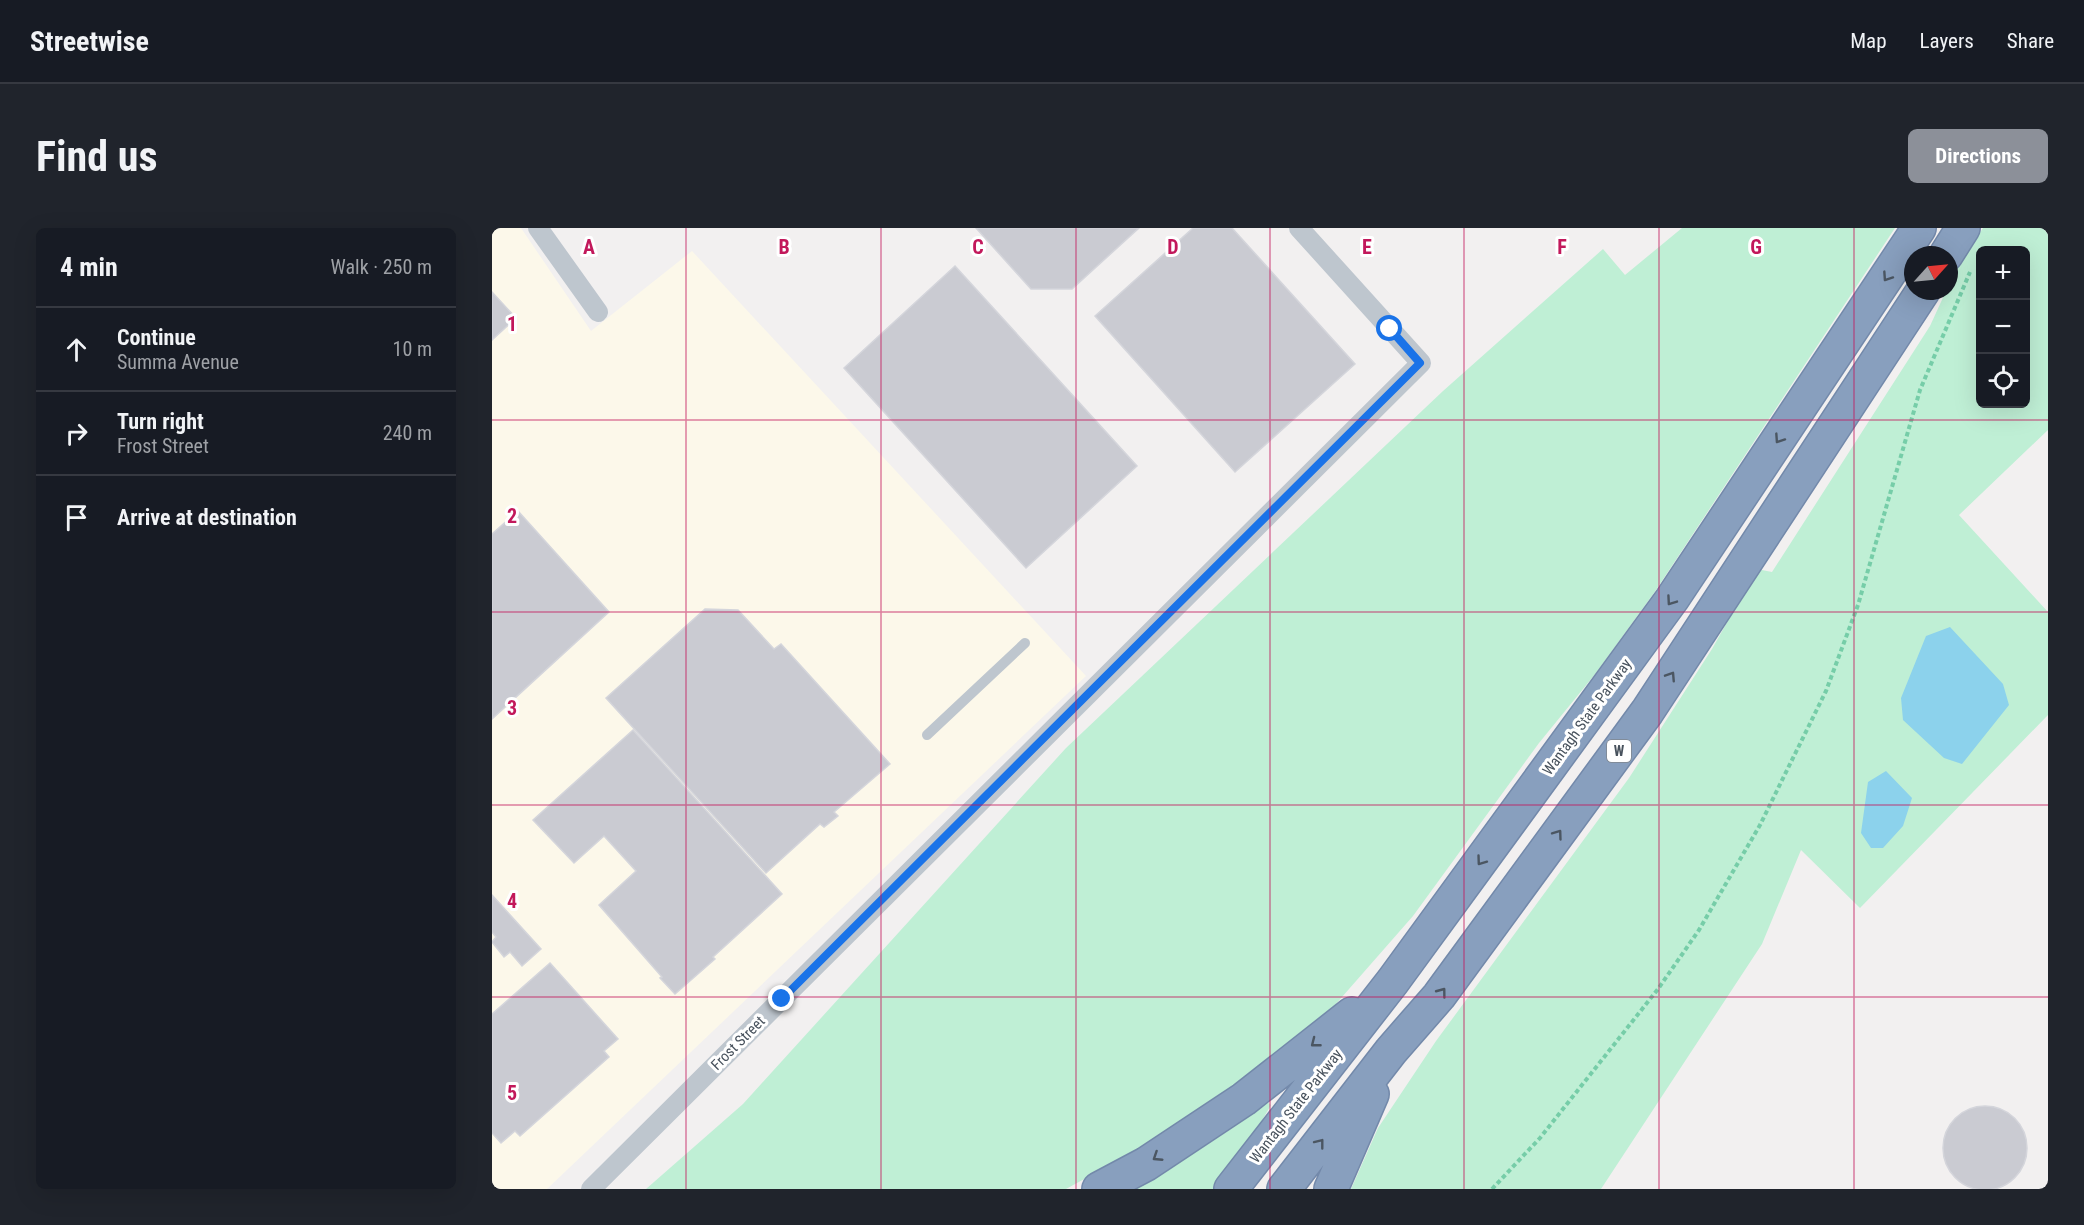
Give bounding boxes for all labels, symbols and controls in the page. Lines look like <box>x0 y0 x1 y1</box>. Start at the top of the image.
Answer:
text: Streetwise <box>30 25 149 58</box>
text: Map <box>1850 29 1887 53</box>
text: Layers <box>1920 29 1974 53</box>
text: Share <box>2007 29 2054 53</box>
button: Directions <box>1908 129 2048 183</box>
text: Find us <box>36 132 157 181</box>
text: A <box>583 235 595 259</box>
text: B <box>778 235 790 259</box>
text: C <box>972 235 984 259</box>
text: D <box>1167 235 1179 259</box>
text: E <box>1362 235 1372 259</box>
text: F <box>1557 235 1567 259</box>
text: G <box>1750 235 1762 259</box>
north arrow <box>1904 246 1958 300</box>
map controls <box>1976 246 2030 408</box>
button: + <box>1976 246 2030 300</box>
text: 4 min <box>60 252 118 282</box>
text: Walk · 250 m <box>331 255 432 279</box>
one-way arrow <box>1883 270 1894 281</box>
button: − <box>1976 300 2030 354</box>
text: 1 <box>507 312 517 336</box>
route start <box>1376 315 1402 341</box>
text: Continue <box>117 325 196 350</box>
icon: ahead <box>60 333 93 366</box>
text: 10 m <box>393 337 432 361</box>
text: Summa Avenue <box>117 350 239 374</box>
button: locate <box>1976 354 2030 408</box>
text: Turn right <box>117 409 204 434</box>
icon: right <box>60 417 93 450</box>
text: 240 m <box>383 421 432 445</box>
one-way arrow <box>1774 433 1786 443</box>
text: Frost Street <box>117 434 209 458</box>
icon: arrive <box>60 501 93 534</box>
text: 2 <box>507 504 517 528</box>
text: Arrive at destination <box>117 505 297 530</box>
one-way arrow <box>1667 595 1678 606</box>
street label: Wantagh State Parkway <box>1539 655 1635 779</box>
one-way arrow <box>1664 672 1676 682</box>
text: 3 <box>507 696 517 720</box>
road number: W <box>1607 740 1631 762</box>
one-way arrow <box>1551 830 1562 841</box>
one-way arrow <box>1477 854 1488 865</box>
text: 4 <box>507 889 517 913</box>
route end <box>768 985 794 1011</box>
one-way arrow <box>1435 987 1446 998</box>
street label: Frost Street <box>707 1012 769 1074</box>
one-way arrow <box>1311 1036 1322 1047</box>
street label: Wantagh State Parkway <box>1246 1046 1346 1166</box>
text: 5 <box>507 1081 517 1105</box>
one-way arrow <box>1312 1138 1323 1149</box>
one-way arrow <box>1152 1150 1163 1161</box>

